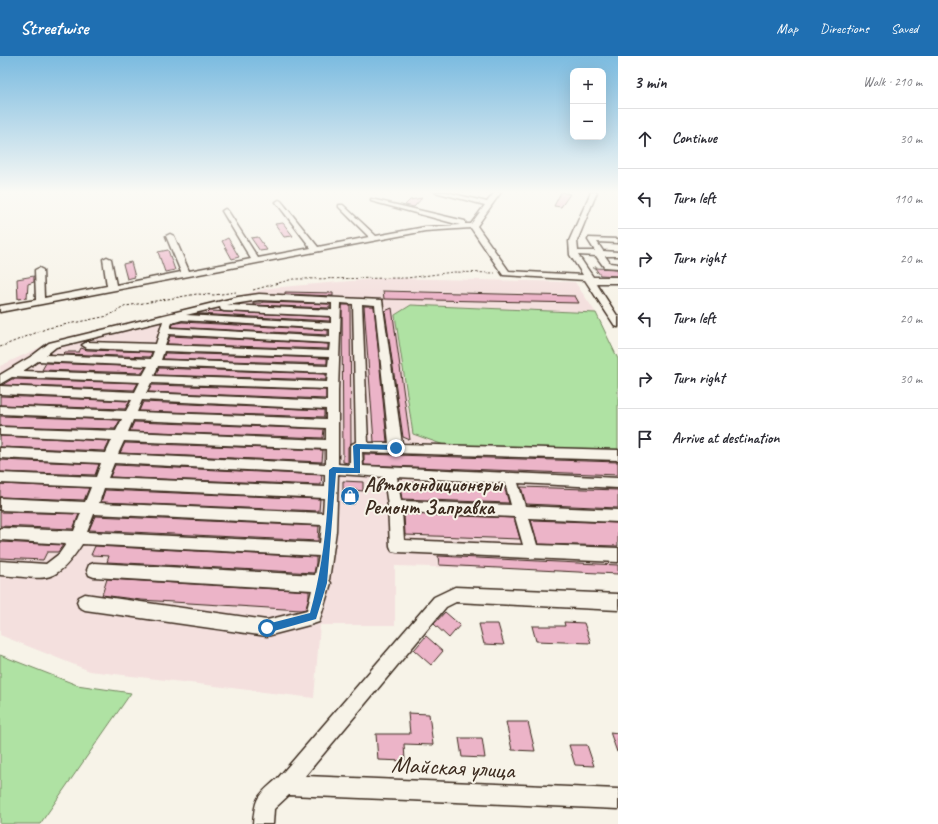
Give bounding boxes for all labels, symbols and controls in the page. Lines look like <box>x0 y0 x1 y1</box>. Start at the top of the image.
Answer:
text: Streetwise <box>20 16 88 40</box>
text: Map <box>777 20 798 37</box>
text: Directions <box>820 20 869 37</box>
text: Saved <box>891 20 918 37</box>
map controls <box>570 68 606 140</box>
button: + <box>570 68 606 104</box>
text: 3 min <box>634 72 667 93</box>
text: Walk · 210 m <box>863 74 922 90</box>
button: − <box>570 104 606 140</box>
icon: ahead <box>634 128 656 150</box>
text: Continue <box>672 129 717 148</box>
text: 30 m <box>900 131 922 147</box>
icon: left <box>634 188 656 210</box>
text: Turn left <box>672 189 715 208</box>
text: 110 m <box>894 191 922 207</box>
icon: right <box>634 248 656 270</box>
text: Turn right <box>672 249 725 268</box>
text: 20 m <box>900 251 922 267</box>
icon: left <box>634 308 656 330</box>
text: Turn left <box>672 309 715 328</box>
text: 20 m <box>900 311 922 327</box>
icon: right <box>634 368 656 390</box>
text: Turn right <box>672 369 725 388</box>
text: 30 m <box>900 371 922 387</box>
icon: arrive <box>634 428 656 450</box>
text: Arrive at destination <box>672 429 779 448</box>
route end <box>387 439 405 457</box>
place label: Автокондиционеры Ремонт Заправка <box>364 472 504 520</box>
shop icon: Автокондиционеры Ремонт Заправка <box>339 485 361 507</box>
route start <box>258 619 276 637</box>
street label: Майская улица <box>391 749 517 785</box>

